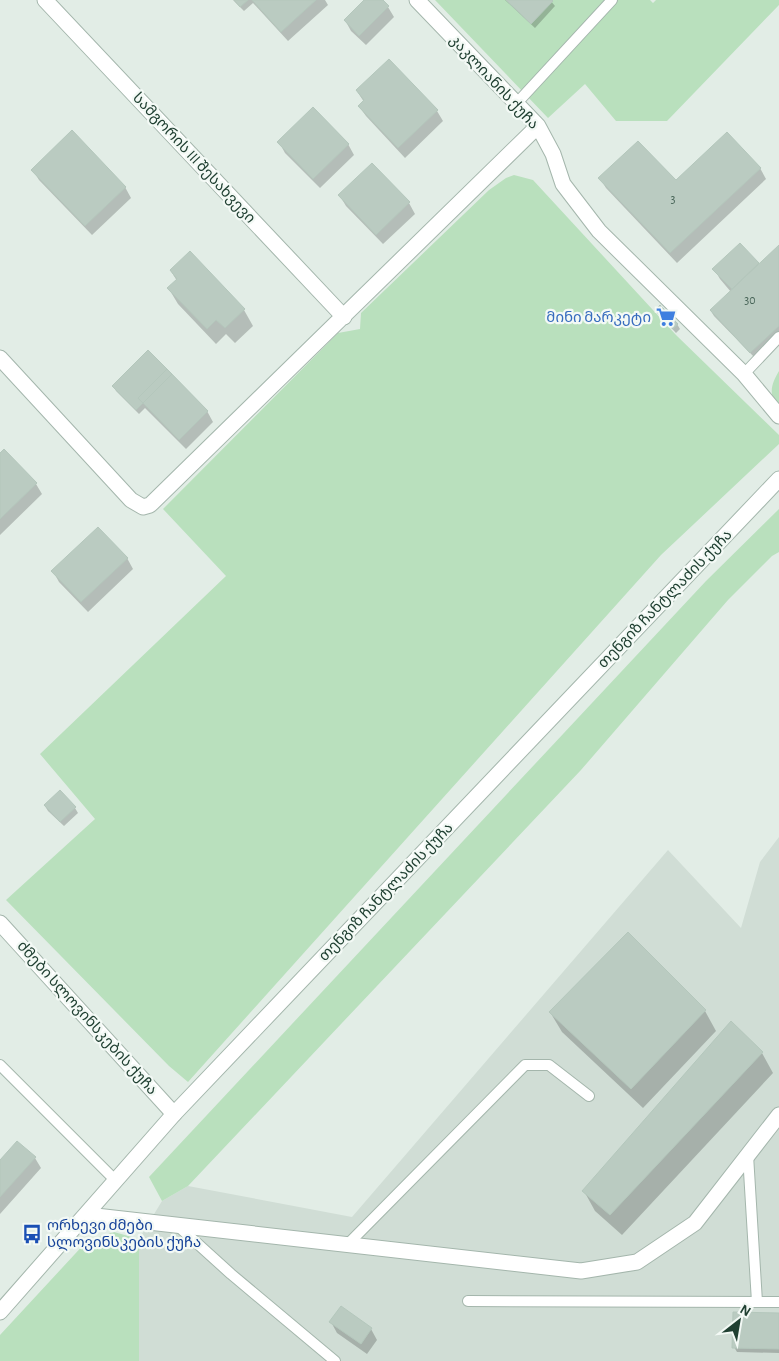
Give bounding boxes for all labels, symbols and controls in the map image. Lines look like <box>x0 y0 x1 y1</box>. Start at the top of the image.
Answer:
street label: კაკლიანის ქუჩა <box>446 32 541 133</box>
street label: სამგორის III შესახვევი <box>129 90 258 227</box>
house number: 3 <box>671 193 676 205</box>
house number: 30 <box>744 294 756 306</box>
supermarket icon: მინი მარკეტი <box>655 306 677 328</box>
place label: მინი მარკეტი <box>546 310 651 326</box>
street label: თენგიზ ჩანტლაძის ქუჩა <box>595 527 736 672</box>
street label: თენგიზ ჩანტლაძის ქუჩა <box>316 820 457 965</box>
street label: ძმები სლოვინსკების ქუჩა <box>13 938 160 1098</box>
place label: ორხევი ძმები სლოვინსკების ქუჩა <box>47 1218 201 1251</box>
bus stop icon: ორხევი ძმები სლოვინსკების ქუჩა <box>21 1223 43 1245</box>
north arrow <box>714 1296 764 1346</box>
text: N <box>737 1302 753 1319</box>

